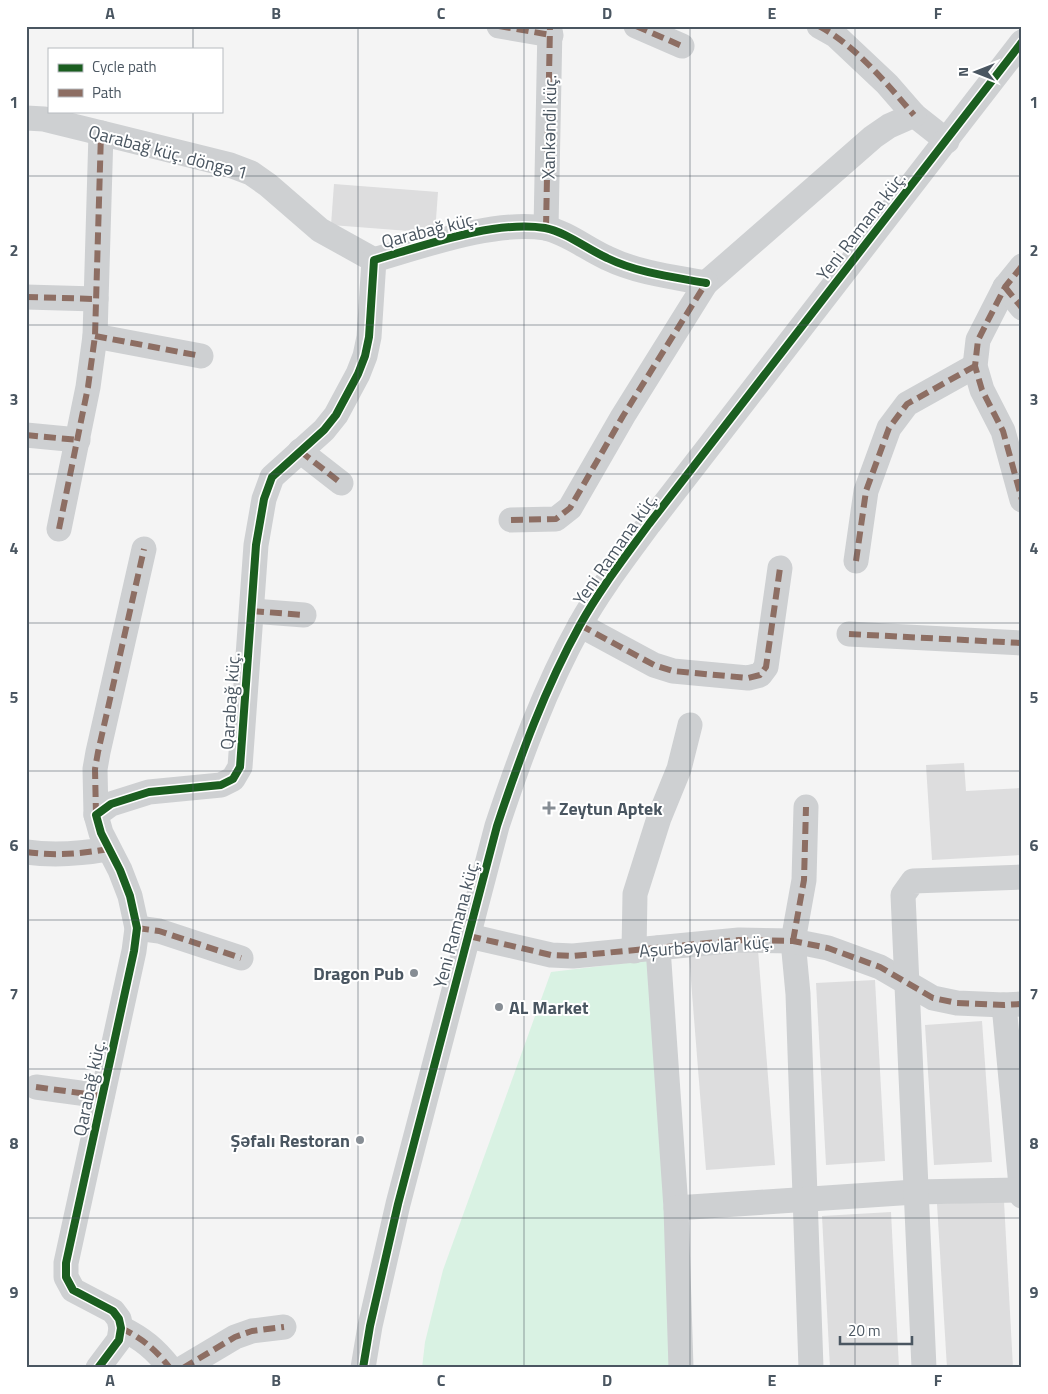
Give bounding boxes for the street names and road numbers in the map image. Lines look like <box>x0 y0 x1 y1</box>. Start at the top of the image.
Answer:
street label: Xankəndi küç. <box>535 75 563 179</box>
street label: Qarabağ küç. döngə 1 <box>85 118 251 186</box>
street label: Yeni Ramana küç. <box>810 166 912 286</box>
street label: Qarabağ küç. <box>378 205 480 255</box>
street label: Yeni Ramana küç. <box>566 487 664 611</box>
street label: Qarabağ küç. <box>213 651 247 751</box>
street label: Yeni Ramana küç. <box>426 857 486 991</box>
street label: Aşurbəyovlar küç. <box>638 928 774 964</box>
street label: Qarabağ küç. <box>66 1037 112 1139</box>

